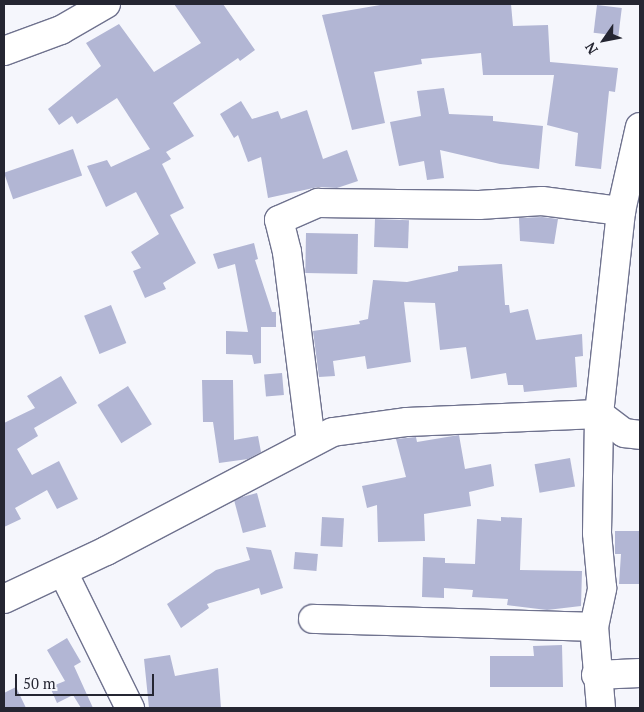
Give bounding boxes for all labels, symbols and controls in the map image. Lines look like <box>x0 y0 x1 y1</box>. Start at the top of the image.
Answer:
north arrow <box>579 15 629 65</box>
text: N <box>580 39 602 58</box>
scale bar <box>18 664 156 696</box>
text: 50 m <box>23 673 56 693</box>

